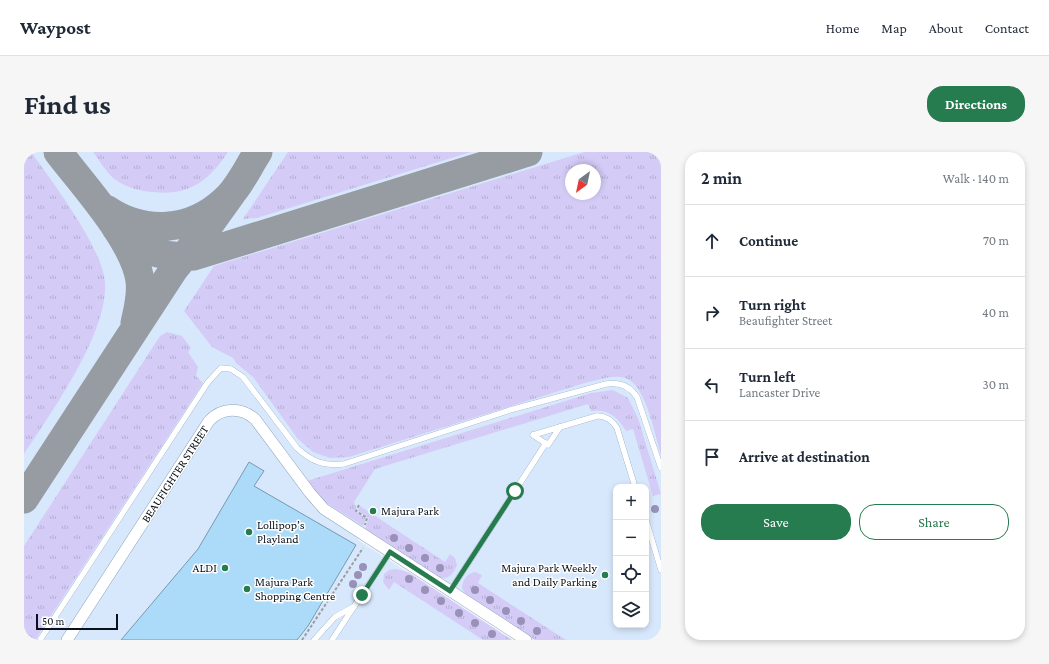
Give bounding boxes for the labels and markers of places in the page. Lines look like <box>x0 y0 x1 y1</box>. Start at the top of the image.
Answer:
place label: Majura Park <box>381 504 439 518</box>
marker: Majura Park <box>368 506 378 516</box>
place label: Lollipop’s Playland <box>257 518 305 546</box>
marker: Lollipop’s Playland <box>244 527 254 537</box>
place label: ALDI <box>193 561 217 575</box>
place label: Majura Park Weekly and Daily Parking <box>501 561 597 589</box>
marker: ALDI <box>220 563 230 573</box>
marker: Majura Park Weekly and Daily Parking <box>600 570 610 580</box>
place label: Majura Park Shopping Centre <box>255 575 335 603</box>
marker: Majura Park Shopping Centre <box>242 584 252 594</box>

